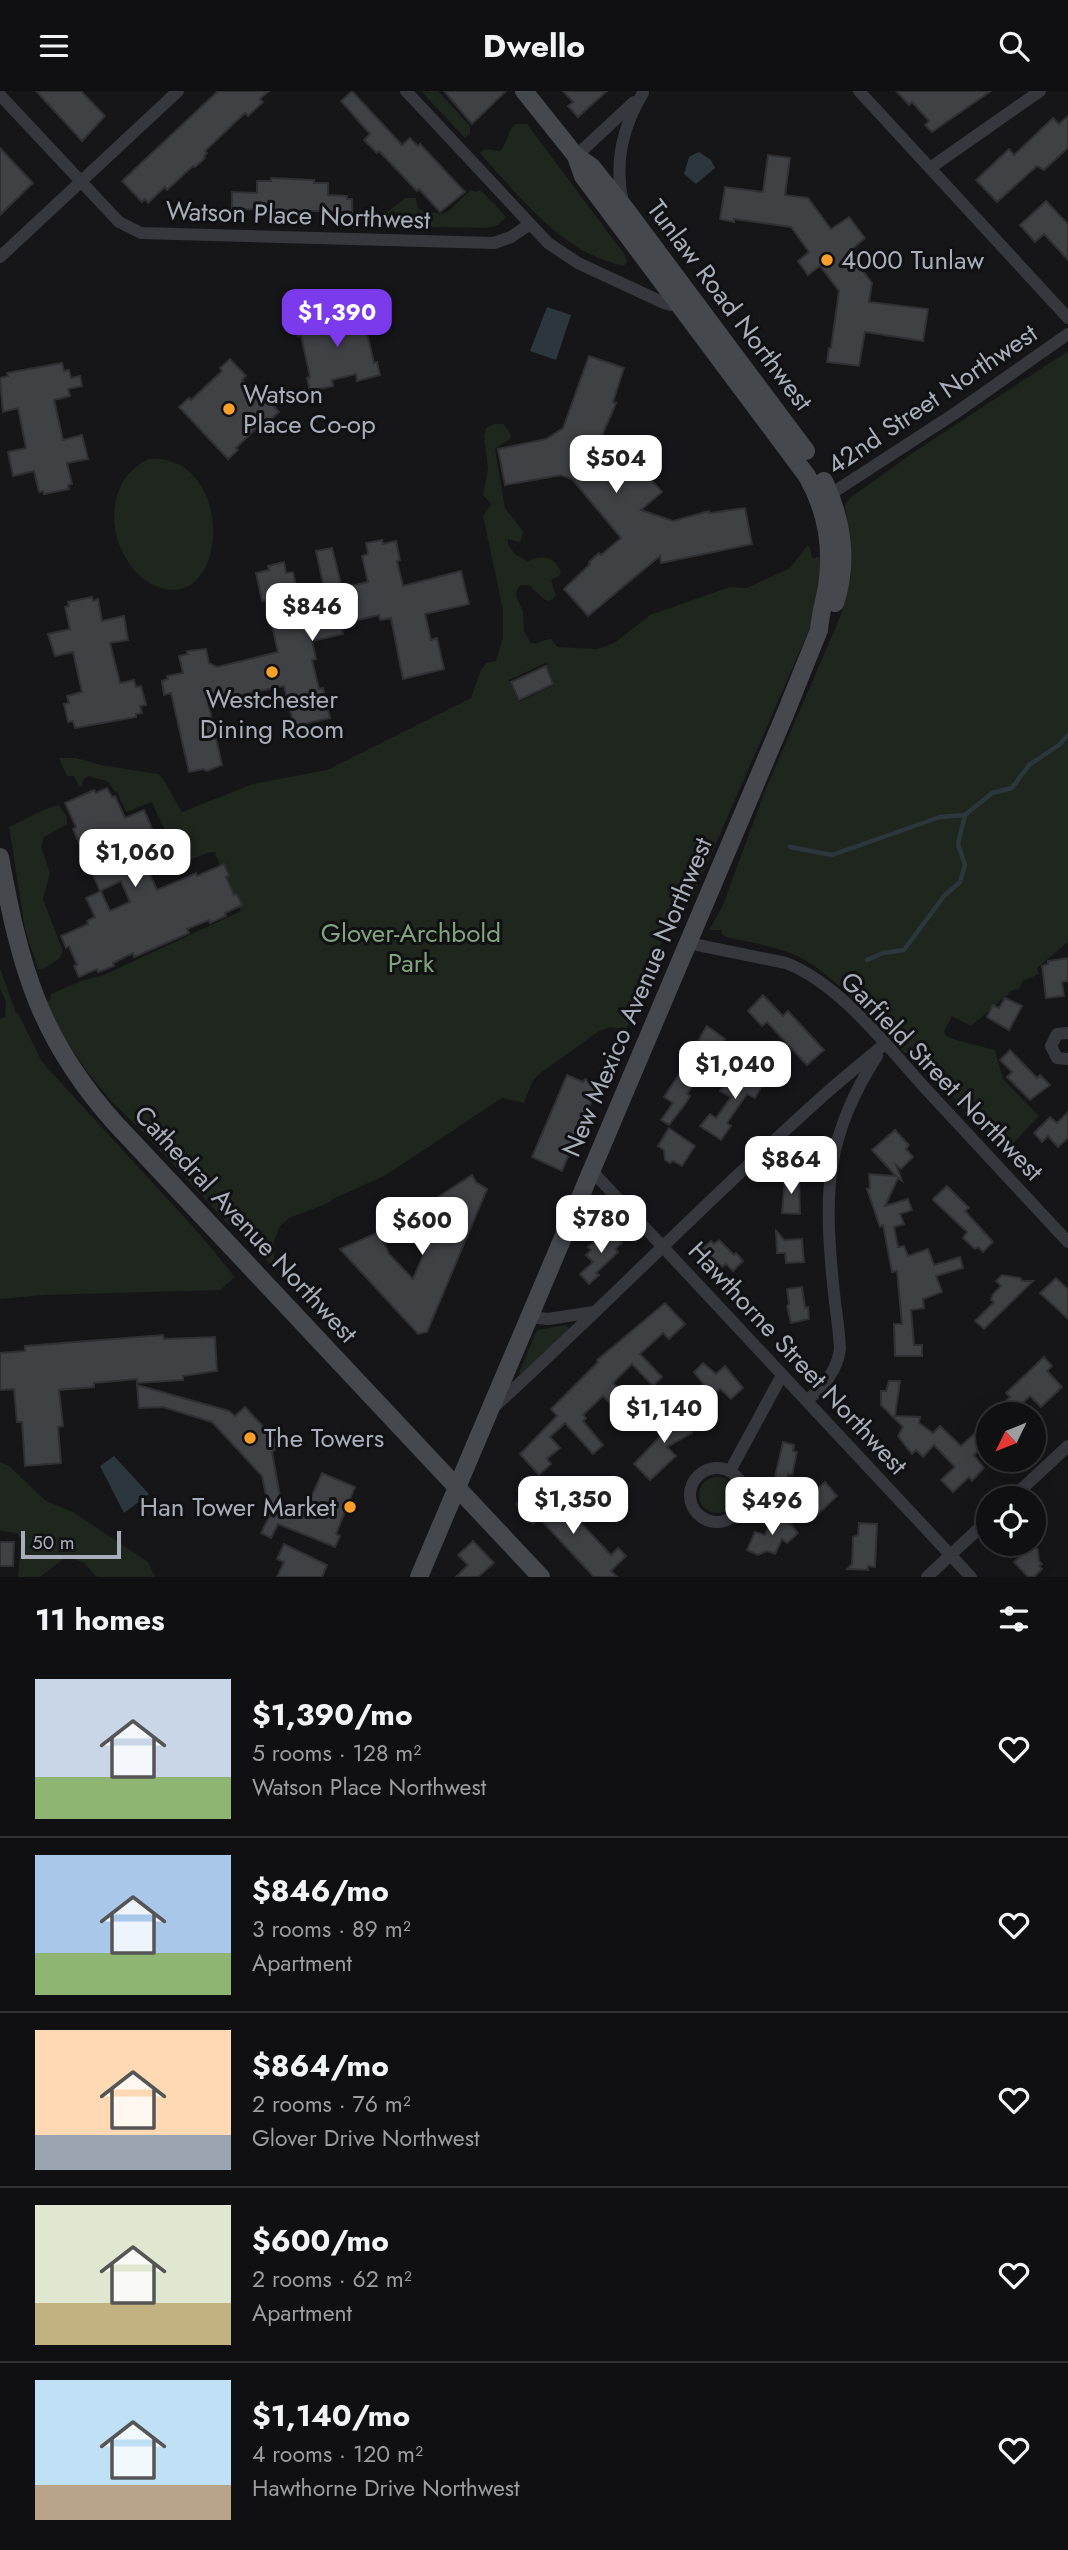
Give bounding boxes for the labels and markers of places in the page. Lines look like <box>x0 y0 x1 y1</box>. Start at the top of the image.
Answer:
place label: 4000 Tunlaw <box>841 241 984 279</box>
marker: 4000 Tunlaw <box>819 252 835 268</box>
pin: $1,390 <box>280 289 394 349</box>
place label: Watson Place Co-op <box>243 375 376 443</box>
marker: Watson Place Co-op <box>221 401 237 417</box>
pin: $504 <box>575 435 657 495</box>
pin: $846 <box>271 583 353 643</box>
marker: Westchester Dining Room <box>264 664 280 680</box>
place label: Westchester Dining Room <box>200 680 344 748</box>
pin: $1,060 <box>78 829 192 889</box>
pin: $1,040 <box>678 1041 792 1101</box>
pin: $864 <box>750 1137 832 1196</box>
pin: $780 <box>560 1195 642 1255</box>
pin: $600 <box>381 1197 463 1257</box>
pin: $1,140 <box>607 1385 721 1445</box>
place label: The Towers <box>264 1419 384 1457</box>
marker: The Towers <box>242 1430 258 1446</box>
pin: $1,350 <box>516 1477 630 1536</box>
pin: $496 <box>731 1477 813 1537</box>
place label: Han Tower Market <box>140 1488 337 1526</box>
marker: Han Tower Market <box>342 1499 358 1515</box>

